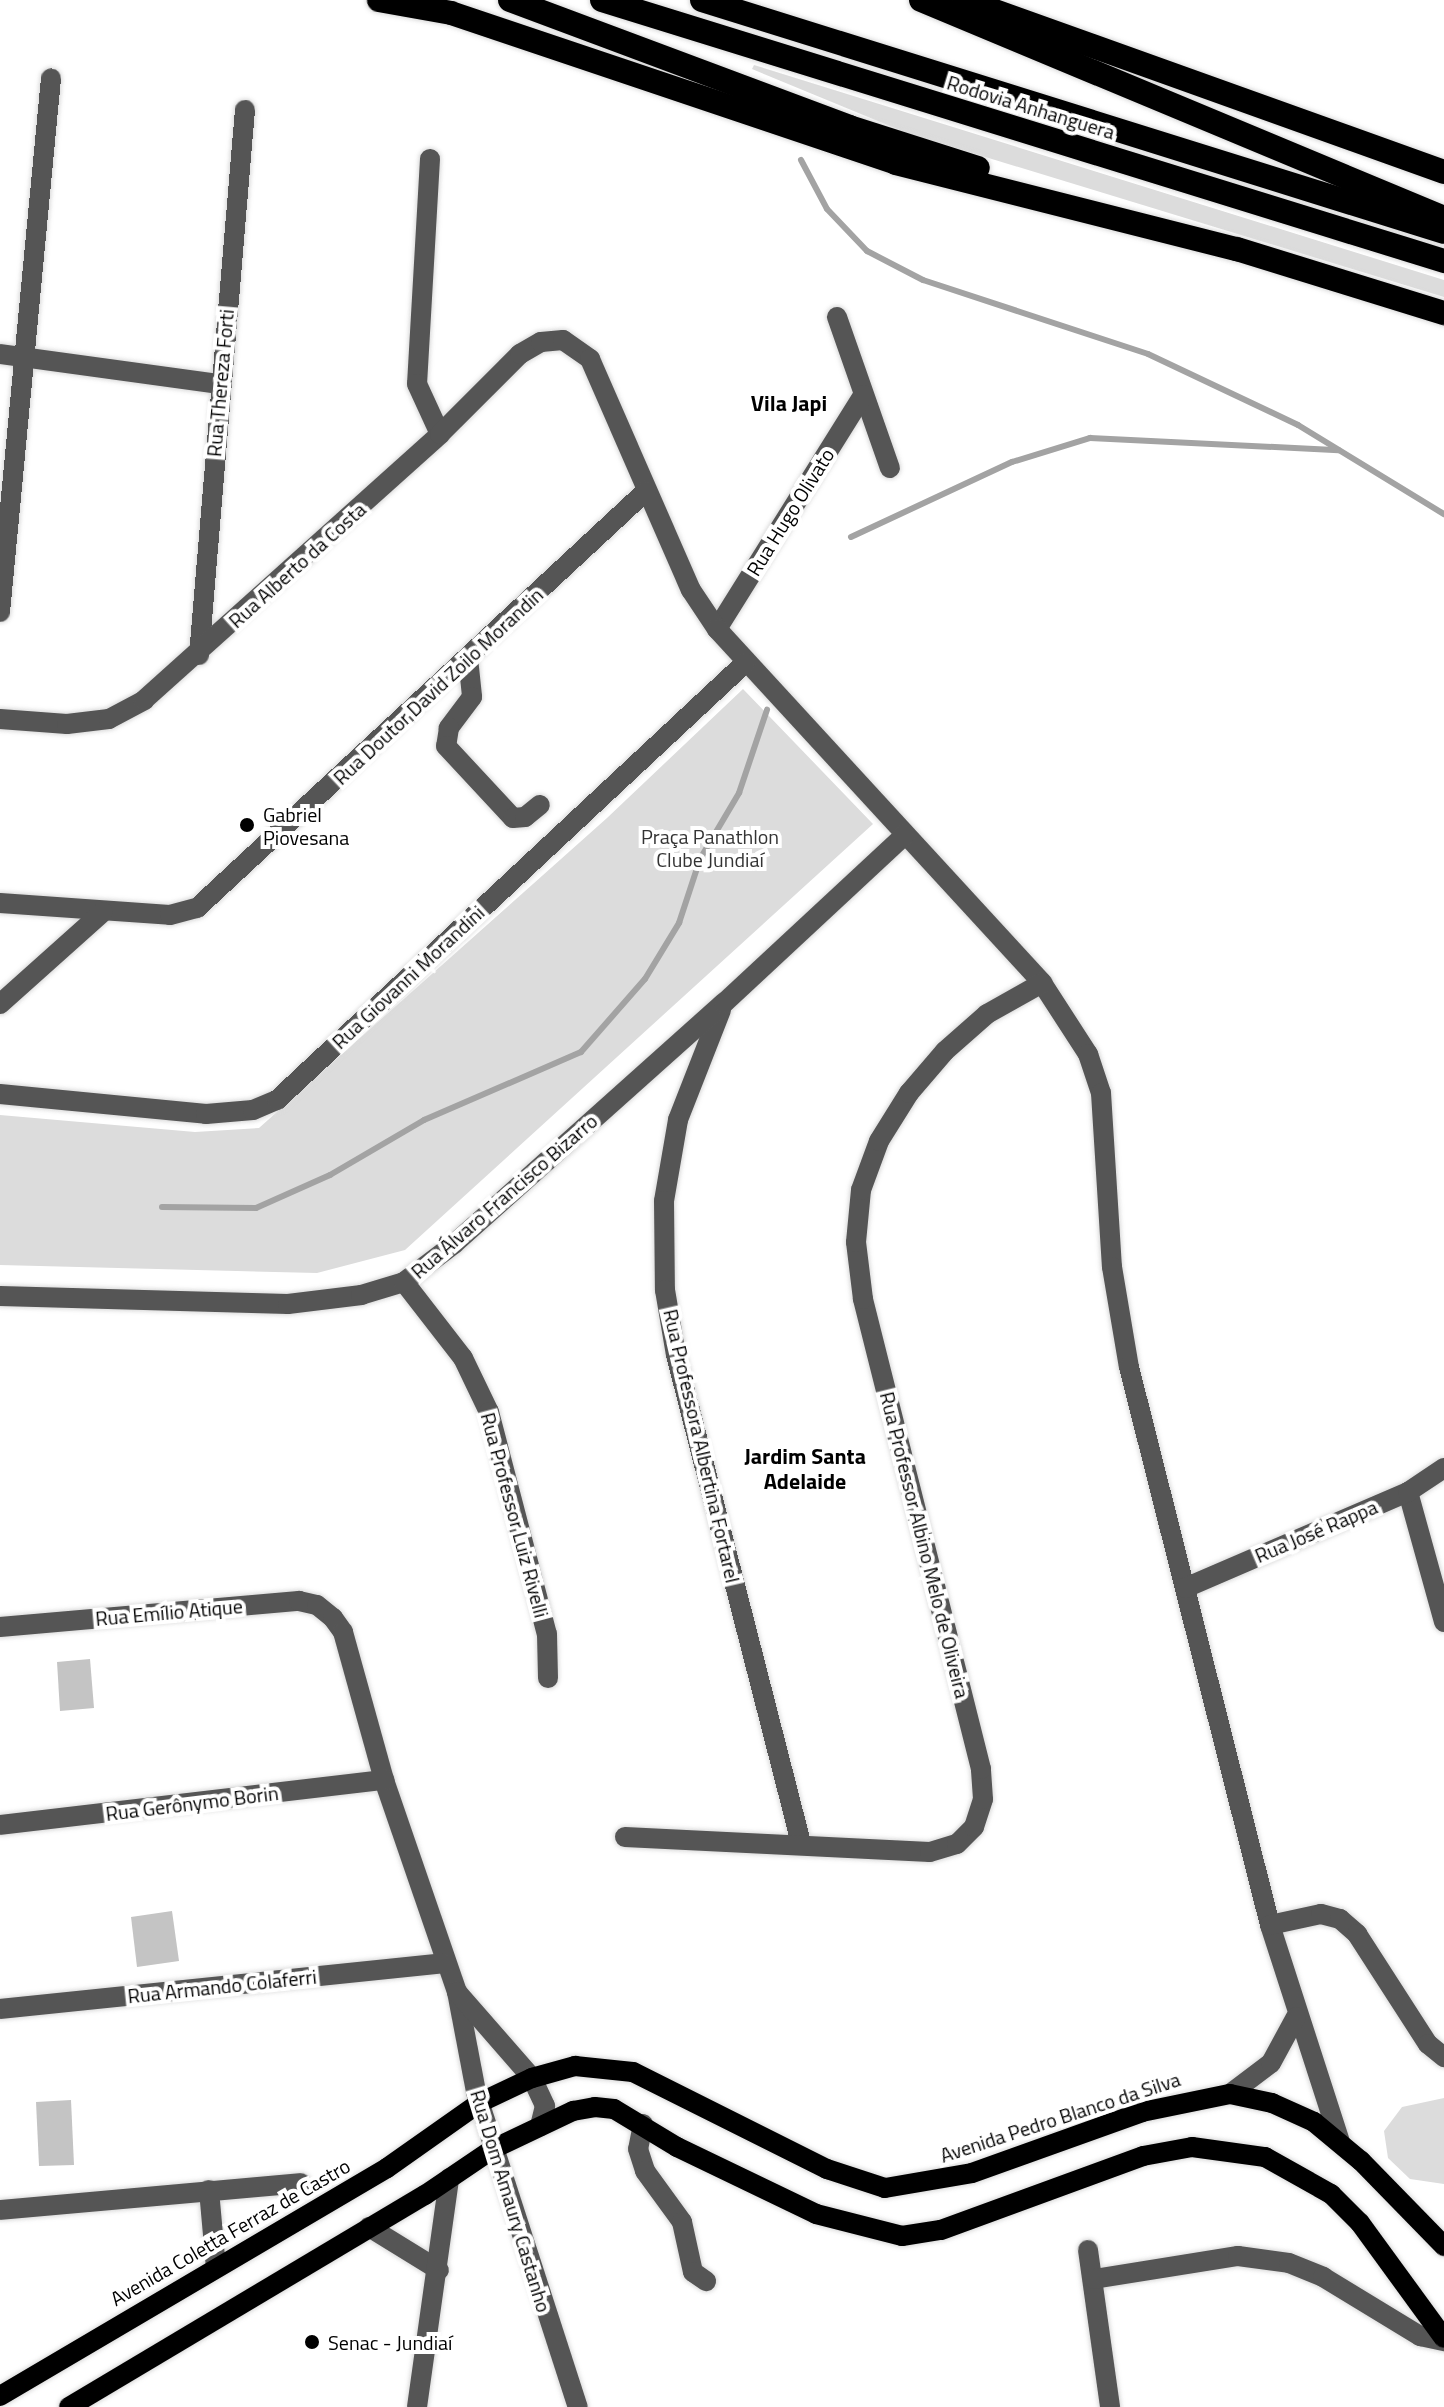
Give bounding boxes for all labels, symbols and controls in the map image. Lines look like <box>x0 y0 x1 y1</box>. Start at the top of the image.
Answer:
street label: Rodovia Anhanguera <box>944 70 1118 144</box>
street label: Rua Thereza Forti <box>202 308 238 458</box>
district label: Vila Japi <box>751 391 827 417</box>
street label: Rua Hugo Olivato <box>741 444 839 580</box>
street label: Rua Alberto da Costa <box>224 497 370 633</box>
street label: Rua Doutor David Zoilo Morandin <box>328 583 548 789</box>
place label: Gabriel Piovesana <box>263 802 349 849</box>
marker: Gabriel Piovesana <box>238 816 256 834</box>
park label: Praça Panathlon Clube Jundiaí <box>641 824 779 871</box>
street label: Rua Giovanni Morandini <box>327 900 489 1054</box>
street label: Rua Álvaro Francisco Bizarro <box>406 1109 602 1283</box>
street label: Rua Professora Albertina Fortarel <box>659 1307 745 1585</box>
street label: Rua Professor Albino Melo de Oliveira <box>875 1389 975 1701</box>
street label: Rua Professor Luiz Rivelli <box>476 1410 554 1620</box>
district label: Jardim Santa Adelaide <box>744 1443 866 1494</box>
street label: Rua José Rappa <box>1251 1494 1381 1568</box>
street label: Rua Emílio Atique <box>94 1594 244 1630</box>
street label: Rua Gerônymo Borin <box>104 1780 280 1826</box>
street label: Rua Armando Colaferri <box>126 1964 318 2008</box>
street label: Avenida Pedro Blanco da Silva <box>937 2067 1183 2167</box>
street label: Rua Dom Amaury Castanho <box>466 2087 556 2315</box>
street label: Avenida Coletta Ferraz de Castro <box>106 2153 354 2311</box>
place label: Senac - Jundiaí <box>328 2330 452 2354</box>
marker: Senac - Jundiaí <box>303 2333 321 2351</box>

